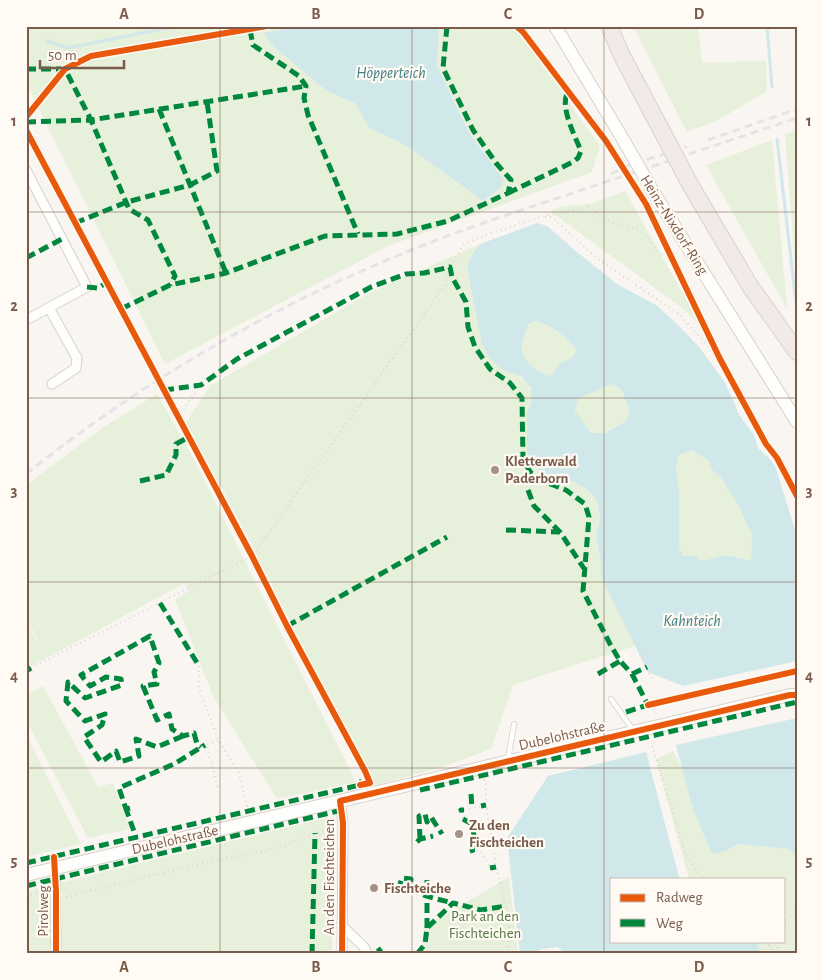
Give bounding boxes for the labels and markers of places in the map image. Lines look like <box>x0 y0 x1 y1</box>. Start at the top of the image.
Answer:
place label: Kletterwald Paderborn <box>505 454 577 486</box>
marker: Kletterwald Paderborn <box>489 464 501 476</box>
place label: Zu den Fischteichen <box>469 818 544 850</box>
marker: Zu den Fischteichen <box>453 828 465 840</box>
place label: Fischteiche <box>384 881 451 896</box>
marker: Fischteiche <box>368 882 380 894</box>

